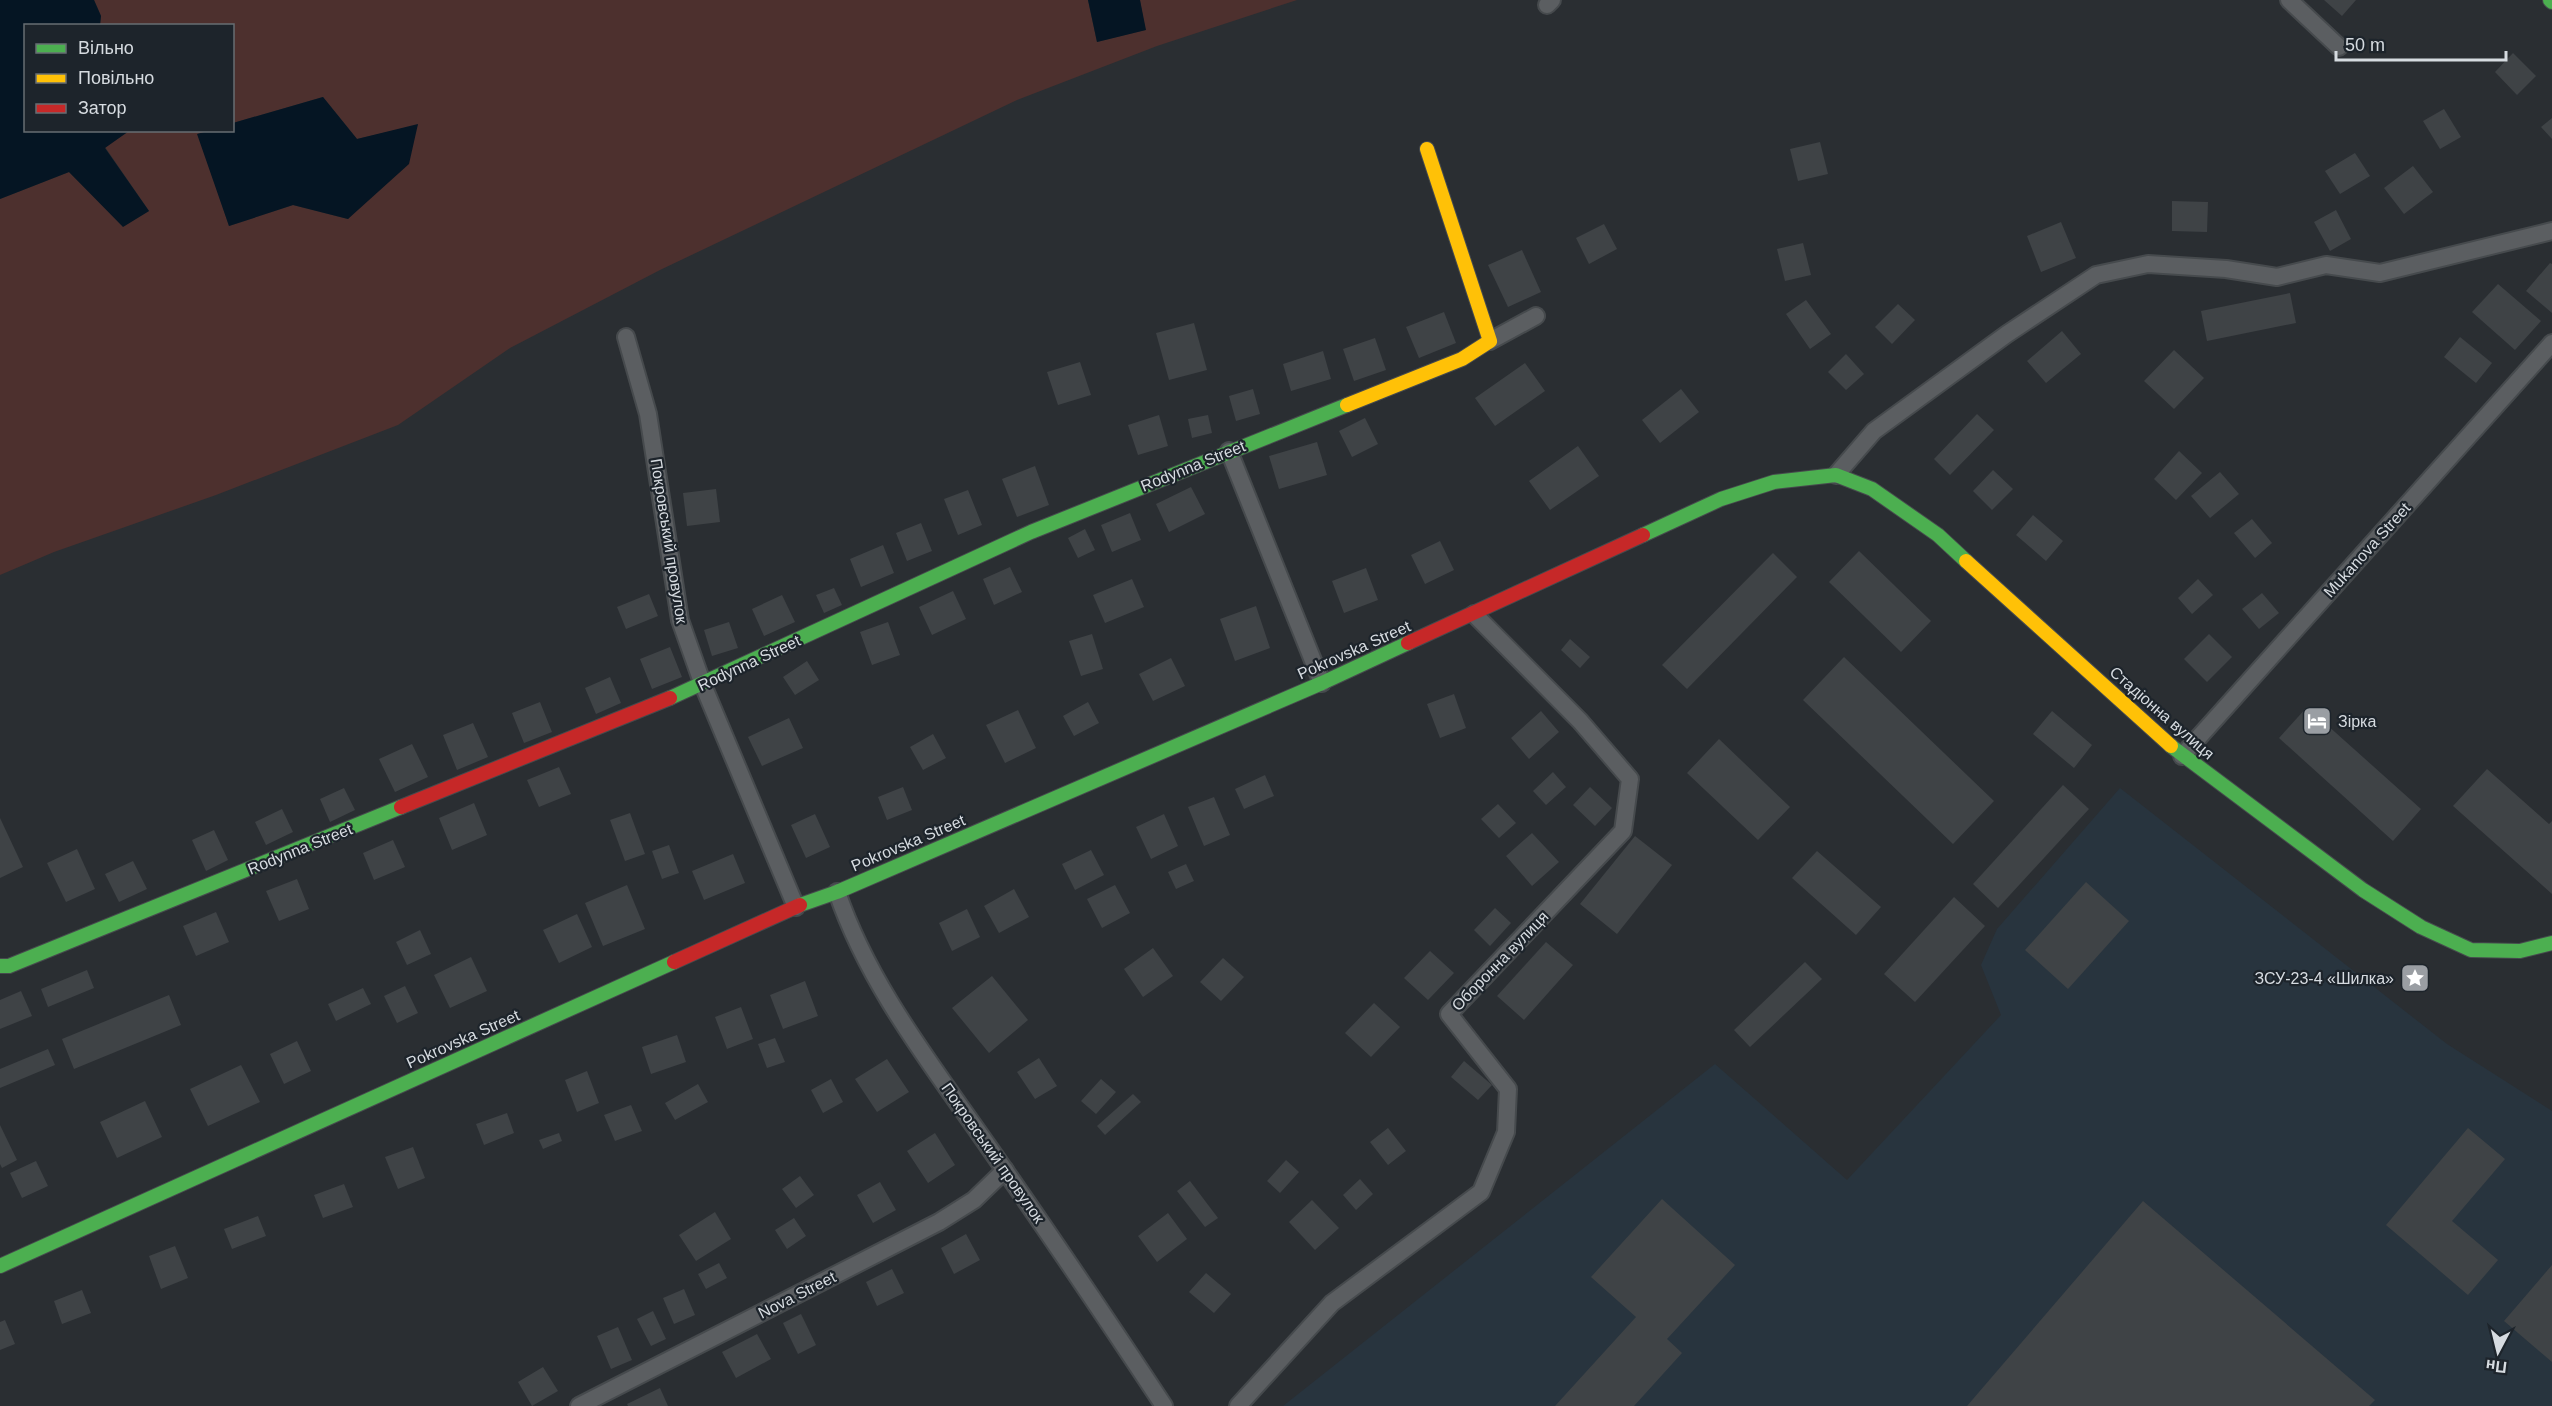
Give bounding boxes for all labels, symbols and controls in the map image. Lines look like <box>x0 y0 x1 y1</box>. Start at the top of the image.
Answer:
legend <box>24 24 234 132</box>
scale bar <box>2336 24 2506 62</box>
text: 50 m <box>2345 35 2385 55</box>
text: Вільно <box>78 38 134 58</box>
text: Повільно <box>78 68 154 88</box>
text: Затор <box>78 98 127 118</box>
street label: Rodynna Street <box>1138 437 1248 495</box>
street label: Покровський провулок <box>648 457 691 626</box>
street label: Mukanova Street <box>2320 499 2414 601</box>
street label: Pokrovska Street <box>1295 617 1414 683</box>
street label: Rodynna Street <box>695 632 803 694</box>
street label: Стадіонна вулиця <box>2106 663 2218 763</box>
hotel icon: Зірка <box>2301 705 2333 737</box>
place label: Зірка <box>2338 713 2376 730</box>
street label: Pokrovska Street <box>849 811 968 875</box>
street label: Rodynna Street <box>245 820 355 878</box>
street label: Оборонна вулиця <box>1448 908 1552 1014</box>
place icon: ЗСУ-23-4 «Шилка» <box>2399 962 2431 994</box>
place label: ЗСУ-23-4 «Шилка» <box>2255 970 2394 987</box>
street label: Pokrovska Street <box>404 1006 523 1072</box>
street label: Покровський провулок <box>938 1080 1048 1227</box>
street label: Nova Street <box>756 1268 839 1322</box>
north arrow <box>2468 1322 2528 1382</box>
text: Пн <box>2485 1357 2508 1376</box>

